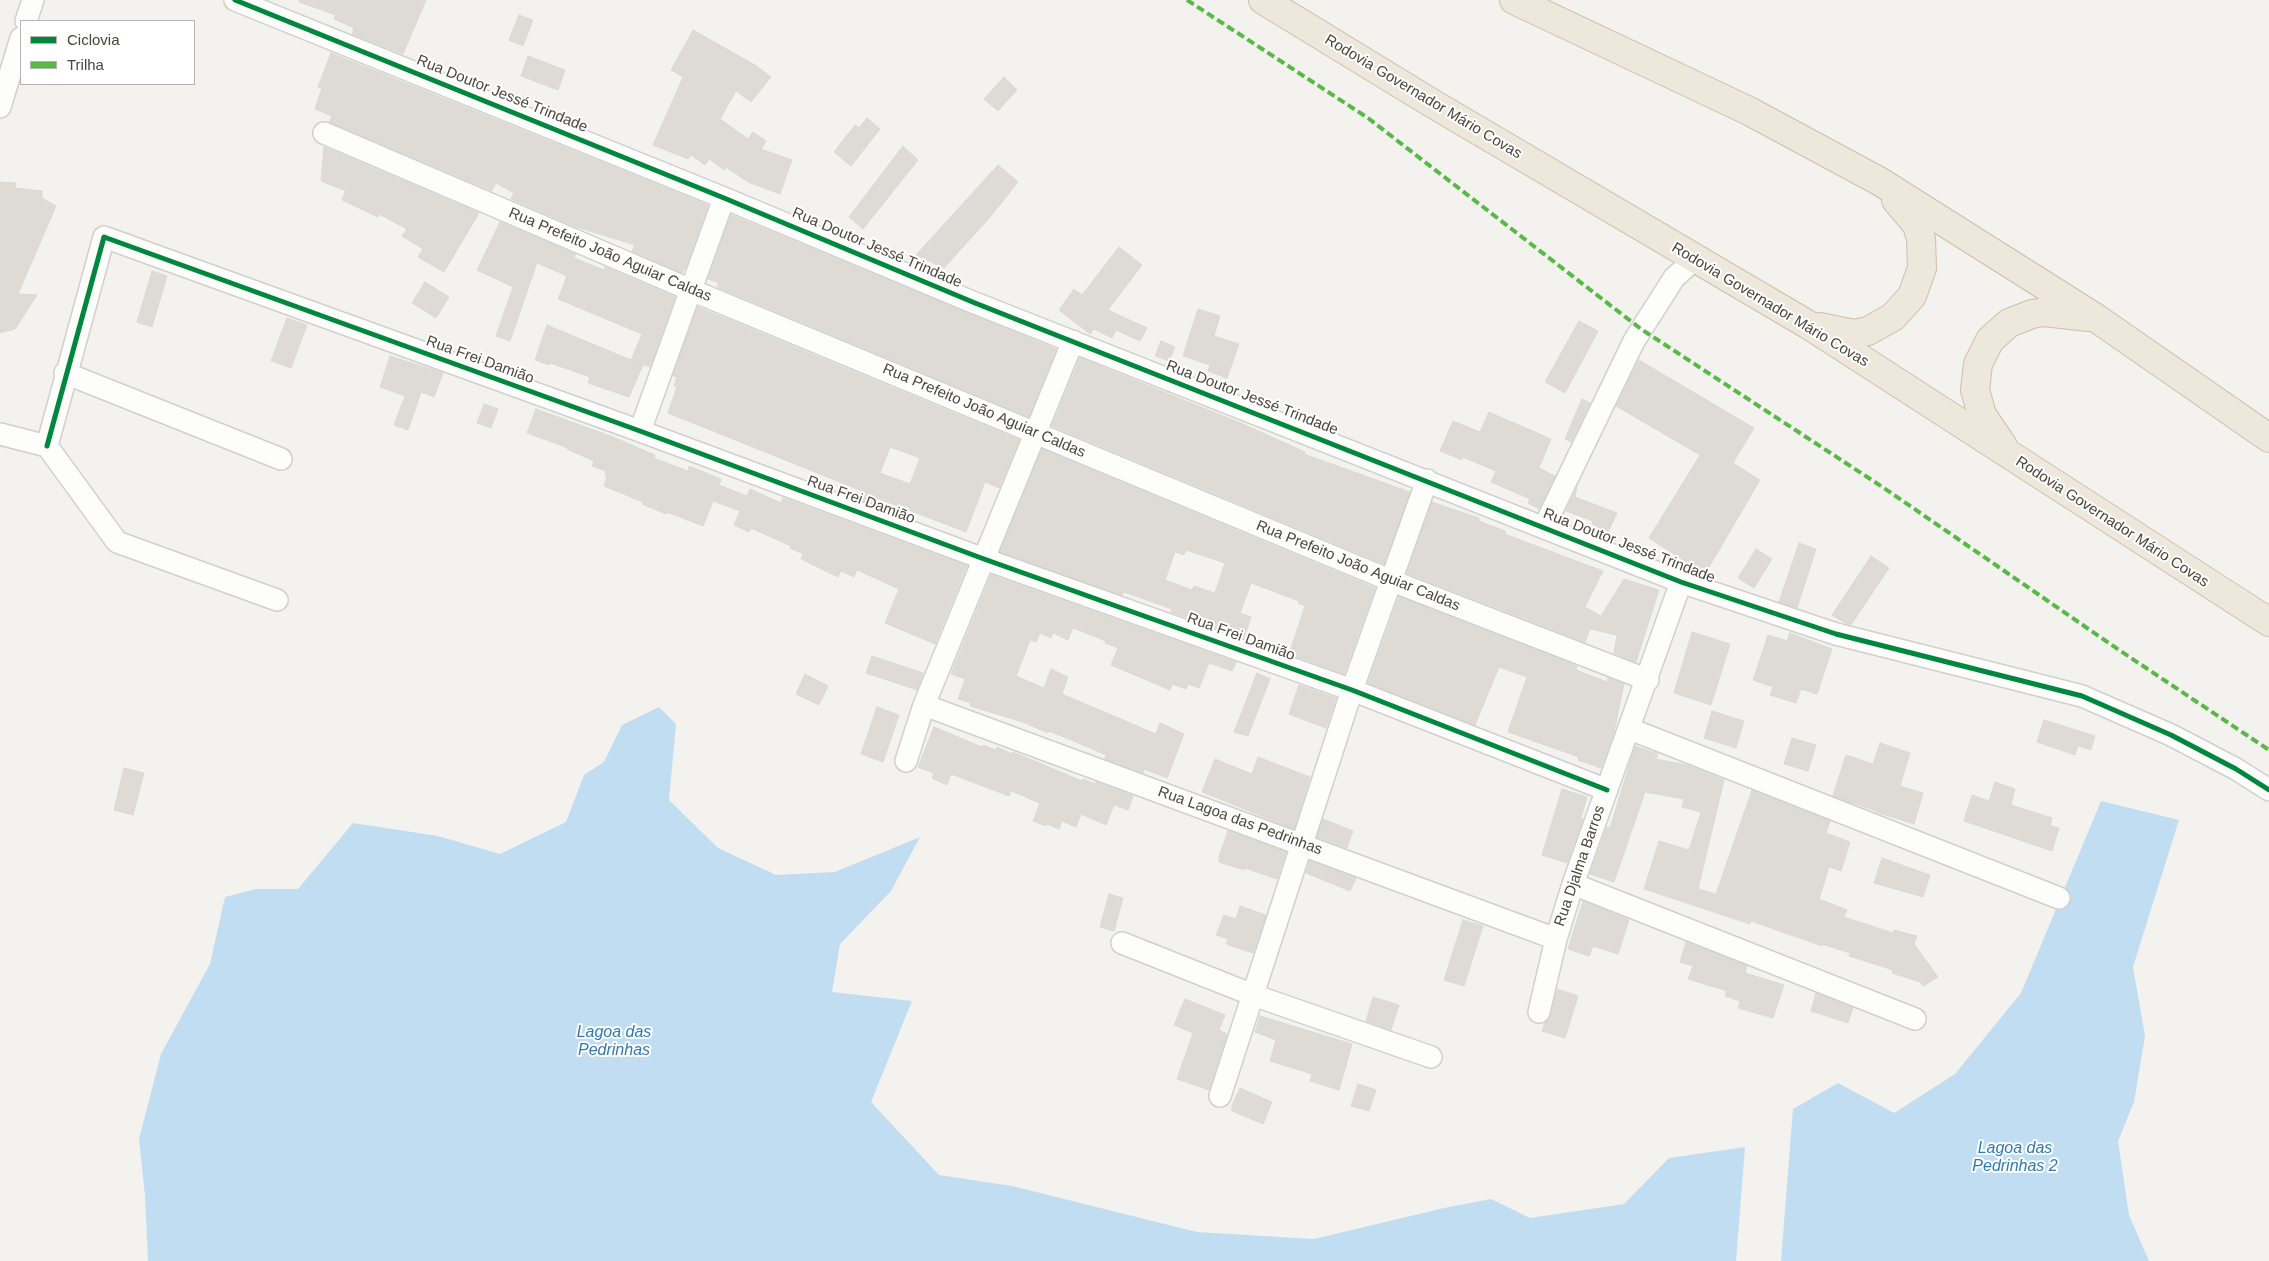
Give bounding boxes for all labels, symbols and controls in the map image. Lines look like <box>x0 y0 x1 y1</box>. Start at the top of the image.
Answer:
legend <box>20 20 195 85</box>
text: Ciclovia <box>67 31 120 48</box>
street label: Rodovia Governador Mário Covas <box>1321 31 1525 163</box>
street label: Rua Doutor Jessé Trindade <box>414 51 590 137</box>
text: Trilha <box>67 56 104 73</box>
street label: Rua Prefeito João Aguiar Caldas <box>506 204 714 306</box>
street label: Rua Doutor Jessé Trindade <box>789 204 965 292</box>
street label: Rodovia Governador Mário Covas <box>1668 239 1872 371</box>
street label: Rua Frei Damião <box>424 332 536 388</box>
street label: Rua Doutor Jessé Trindade <box>1163 357 1341 439</box>
street label: Rua Prefeito João Aguiar Caldas <box>880 360 1088 462</box>
street label: Rodovia Governador Mário Covas <box>2012 453 2212 591</box>
street label: Rua Frei Damião <box>805 472 917 528</box>
street label: Rua Doutor Jessé Trindade <box>1540 505 1718 587</box>
street label: Rua Prefeito João Aguiar Caldas <box>1253 517 1463 615</box>
street label: Rua Frei Damião <box>1185 609 1297 665</box>
street label: Rua Lagoa das Pedrinhas <box>1155 783 1325 859</box>
street label: Rua Djalma Barros <box>1551 803 1609 929</box>
water label: Lagoa das Pedrinhas <box>577 1023 651 1061</box>
water label: Lagoa das Pedrinhas 2 <box>1972 1139 2058 1177</box>

